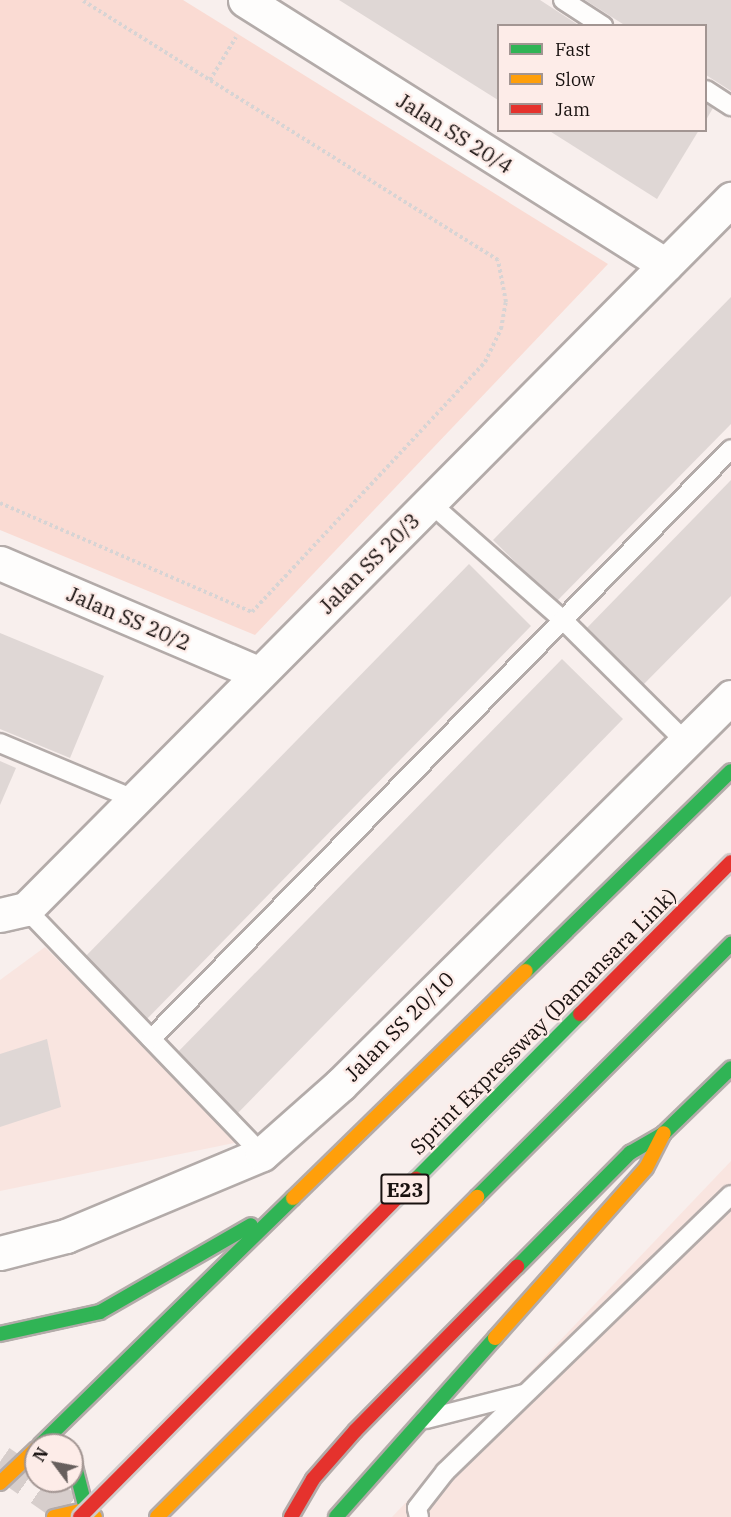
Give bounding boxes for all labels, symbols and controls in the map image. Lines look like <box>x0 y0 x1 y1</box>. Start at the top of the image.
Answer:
legend <box>497 24 707 132</box>
text: Fast <box>555 38 590 61</box>
text: Slow <box>555 68 595 91</box>
street label: Jalan SS 20/4 <box>392 87 518 179</box>
text: Jam <box>555 98 590 121</box>
street label: Jalan SS 20/3 <box>313 507 425 619</box>
street label: Jalan SS 20/2 <box>63 581 195 655</box>
street label: Sprint Expressway (Damansara Link) <box>405 883 681 1159</box>
street label: Jalan SS 20/10 <box>339 966 459 1086</box>
road number: E23 <box>380 1172 430 1206</box>
north arrow <box>24 1433 84 1493</box>
text: N <box>29 1444 52 1465</box>

